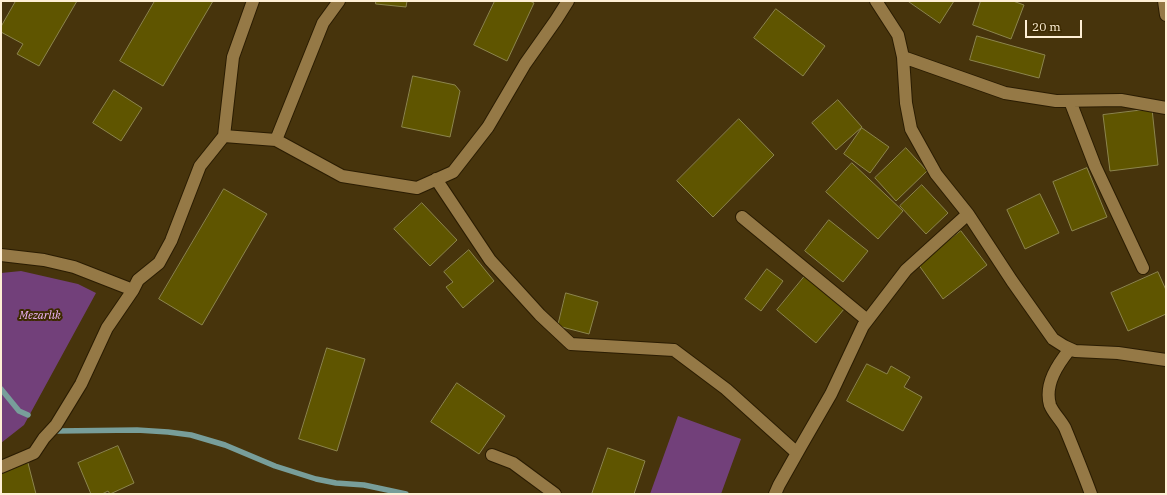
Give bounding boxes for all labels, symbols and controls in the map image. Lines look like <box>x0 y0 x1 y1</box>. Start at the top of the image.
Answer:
scale bar <box>1027 12 1084 38</box>
text: 20 m <box>1032 19 1061 34</box>
park label: Mezarlık <box>19 309 61 323</box>

